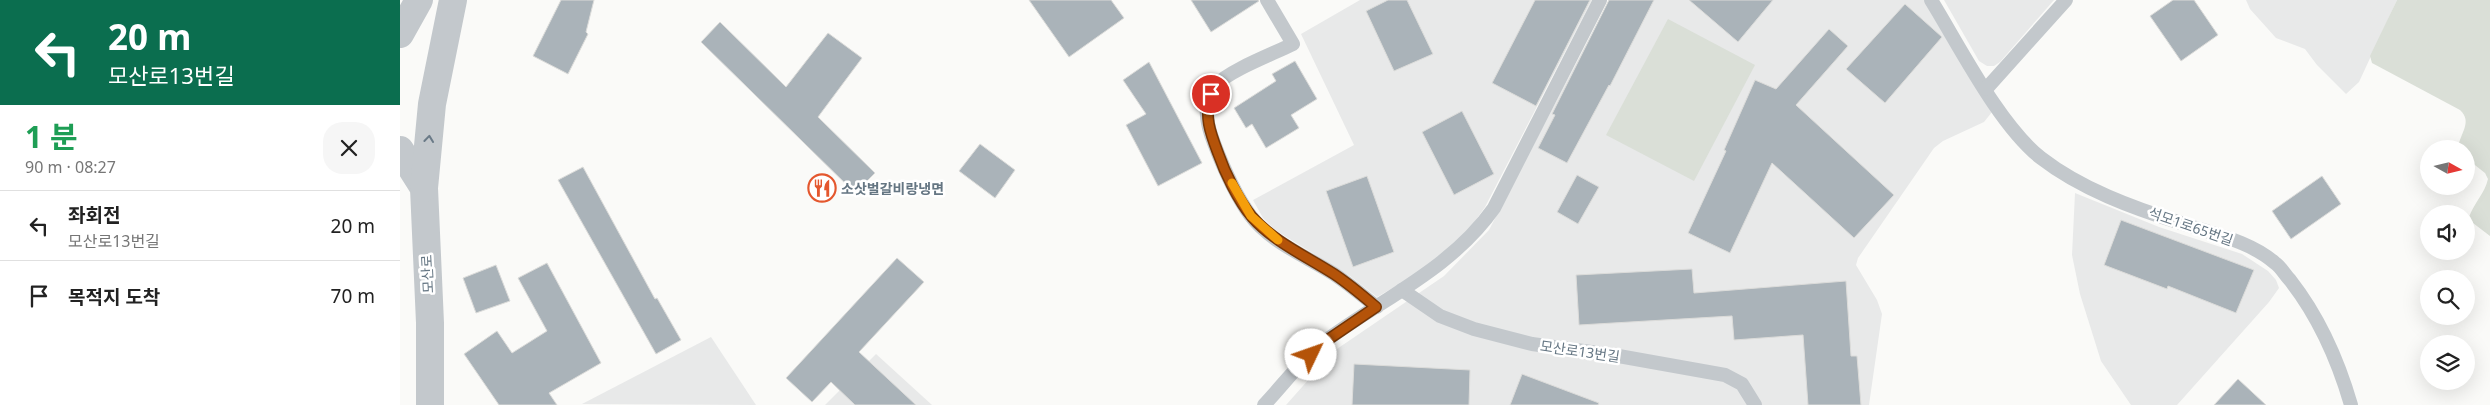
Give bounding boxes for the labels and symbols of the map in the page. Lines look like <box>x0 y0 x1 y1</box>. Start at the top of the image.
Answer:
pin <box>1190 73 1232 115</box>
one-way arrow <box>423 135 434 143</box>
north arrow <box>2420 140 2475 195</box>
restaurant icon: 소삿벌갈비랑냉면 <box>807 173 837 203</box>
place label: 소삿벌갈비랑냉면 <box>841 179 944 198</box>
street label: 석모1로65번길 <box>2146 203 2236 249</box>
street label: 모산로 <box>416 254 437 294</box>
position arrow <box>1284 328 1336 380</box>
street label: 모산로13번길 <box>1539 336 1621 366</box>

